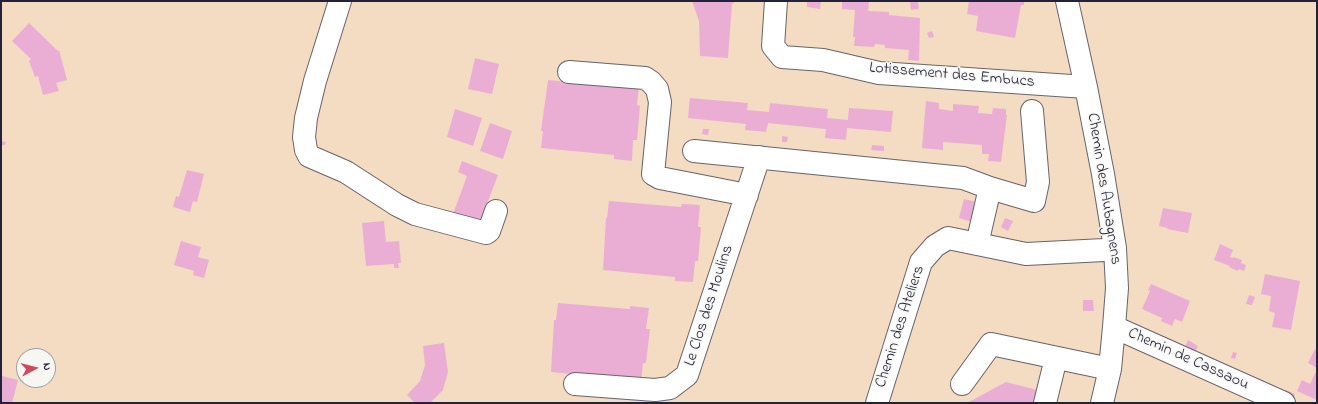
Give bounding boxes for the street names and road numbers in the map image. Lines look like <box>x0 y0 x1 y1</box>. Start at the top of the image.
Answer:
street label: Lotissement des Embucs <box>868 59 1036 93</box>
street label: Chemin des Aubagnens <box>1082 112 1124 266</box>
street label: Le Clos des Moulins <box>681 243 739 369</box>
street label: Chemin des Ateliers <box>872 264 930 390</box>
street label: Chemin de Cassaou <box>1124 325 1252 395</box>

